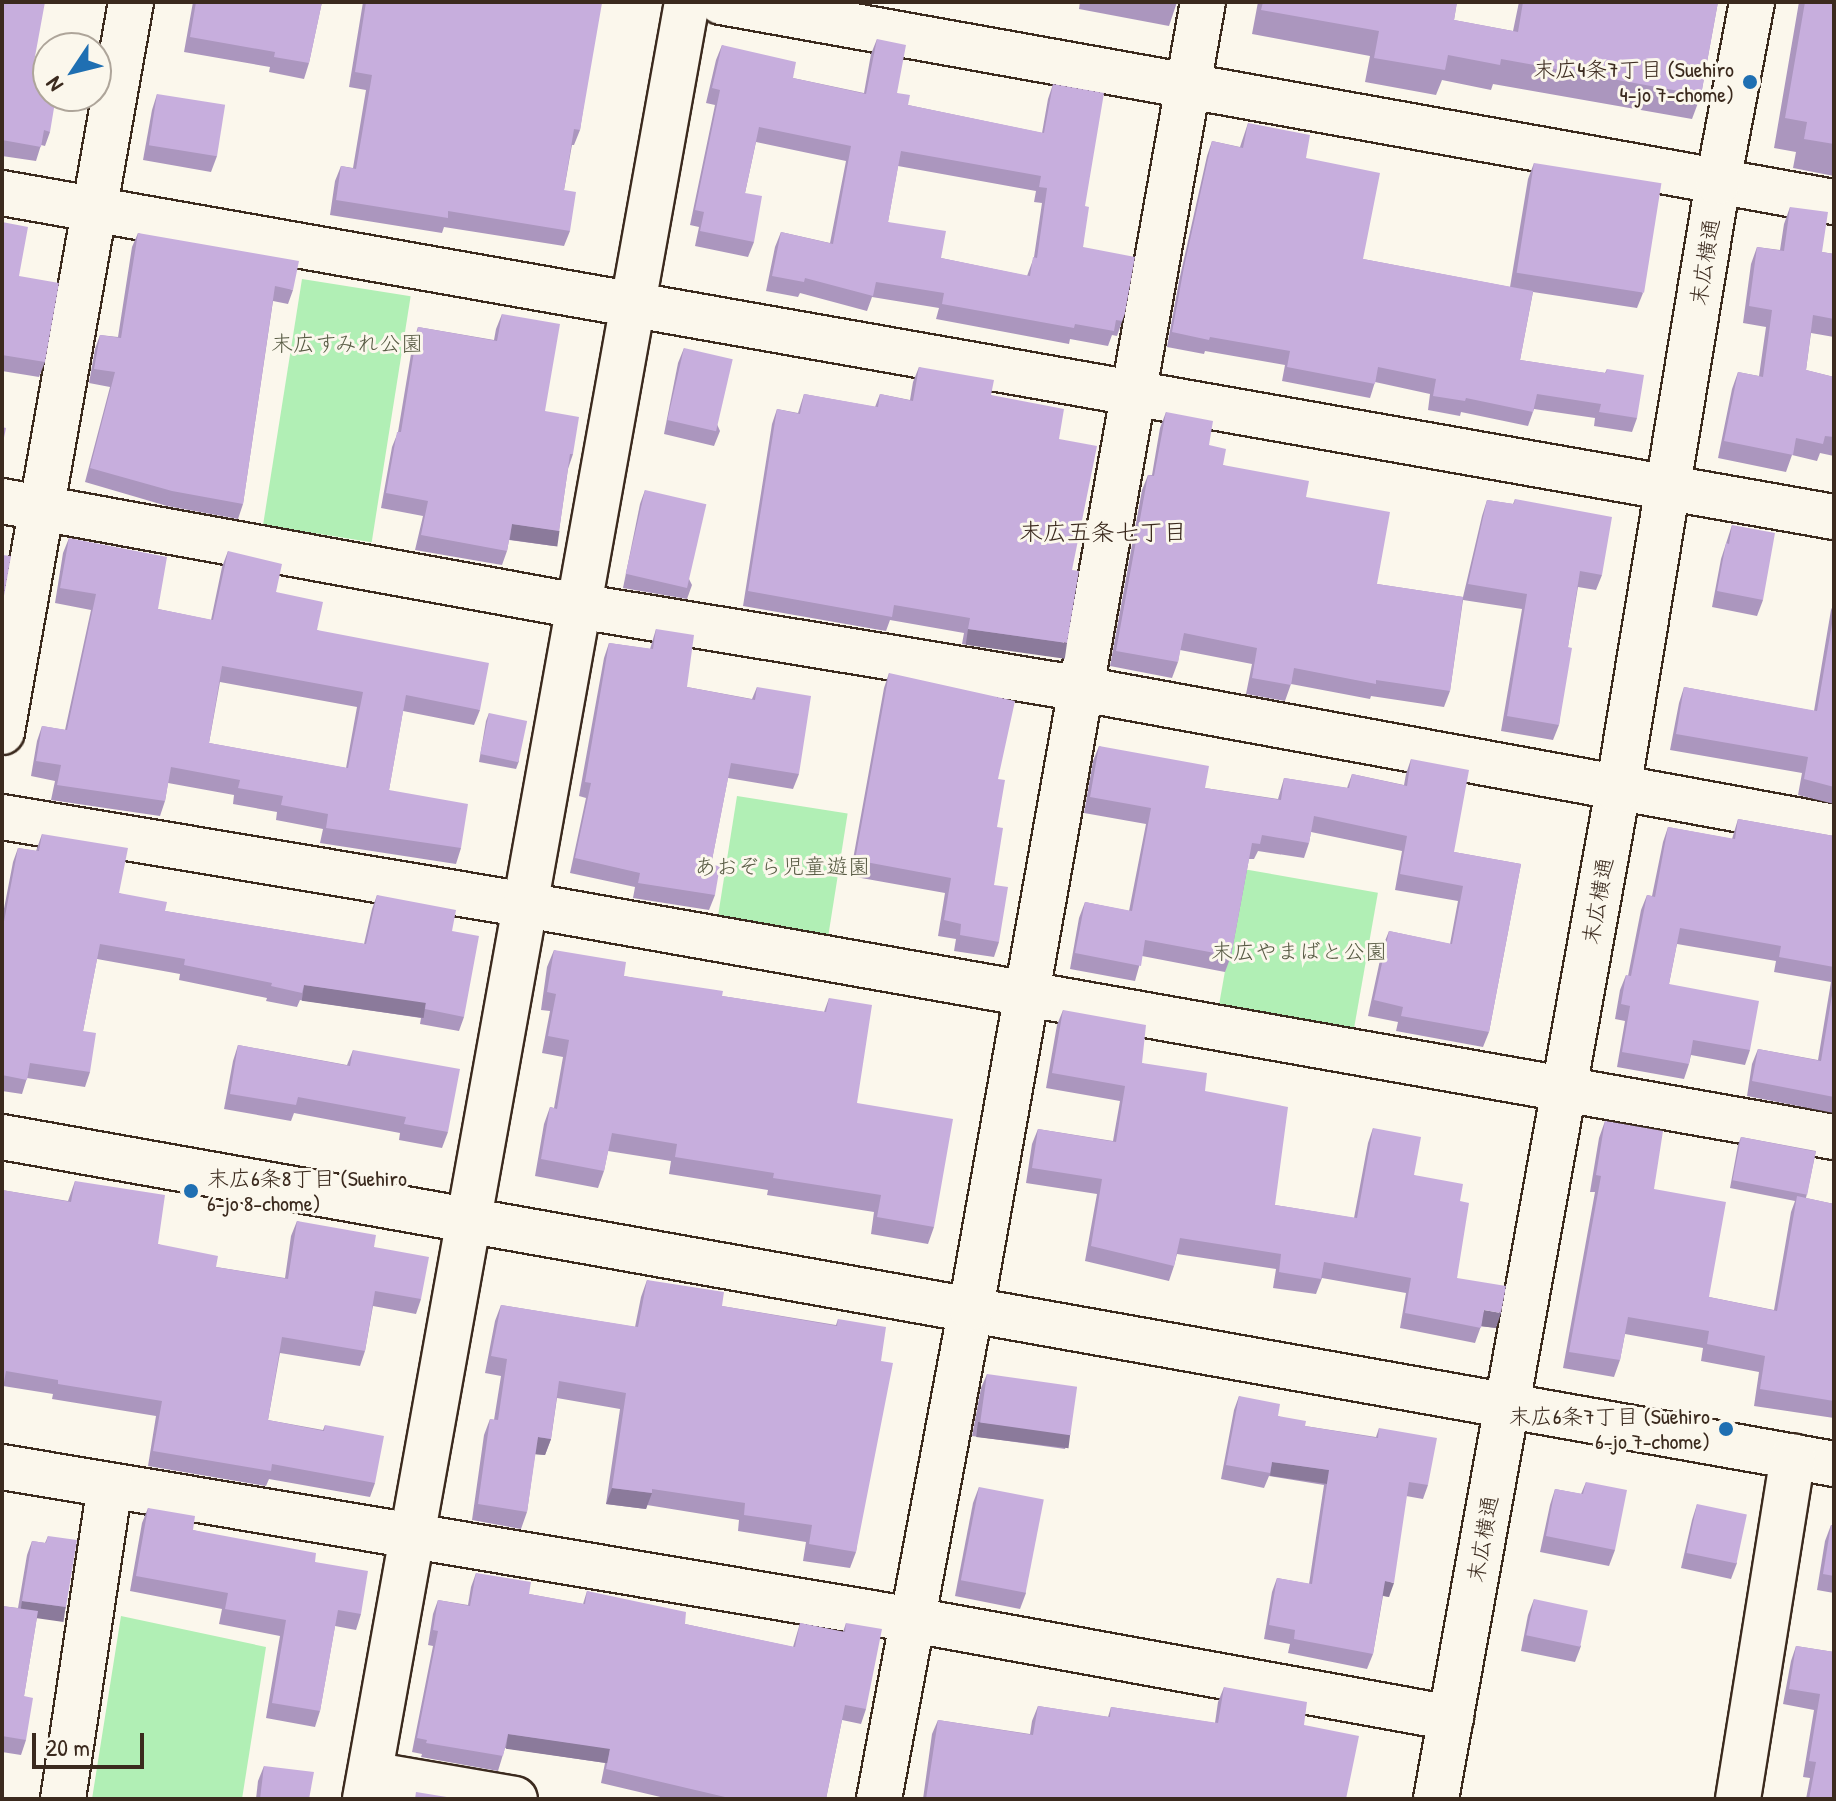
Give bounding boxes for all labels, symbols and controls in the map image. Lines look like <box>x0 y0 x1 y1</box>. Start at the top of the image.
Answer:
north arrow <box>32 32 112 112</box>
place label: 末広4条7丁目 (Suehiro 4-jo 7-chome) <box>1533 56 1734 108</box>
text: N <box>38 71 70 98</box>
marker: 末広4条7丁目 (Suehiro 4-jo 7-chome) <box>1741 73 1759 91</box>
street label: 末広横通 <box>1685 216 1725 308</box>
park label: 末広すみれ公園 <box>270 331 424 357</box>
district label: 末広五条七丁目 <box>1019 518 1187 546</box>
park label: あおぞら児童遊園 <box>694 854 870 880</box>
street label: 末広横通 <box>1577 855 1619 947</box>
park label: 末広やまばと公園 <box>1211 939 1387 965</box>
place label: 末広6条8丁目 (Suehiro 6-jo 8-chome) <box>207 1165 407 1216</box>
marker: 末広6条8丁目 (Suehiro 6-jo 8-chome) <box>182 1182 200 1200</box>
place label: 末広6条7丁目 (Suehiro 6-jo 7-chome) <box>1509 1403 1710 1454</box>
marker: 末広6条7丁目 (Suehiro 6-jo 7-chome) <box>1717 1420 1735 1438</box>
street label: 末広横通 <box>1462 1493 1504 1585</box>
scale bar <box>36 1717 148 1767</box>
text: 20 m <box>46 1731 90 1763</box>

